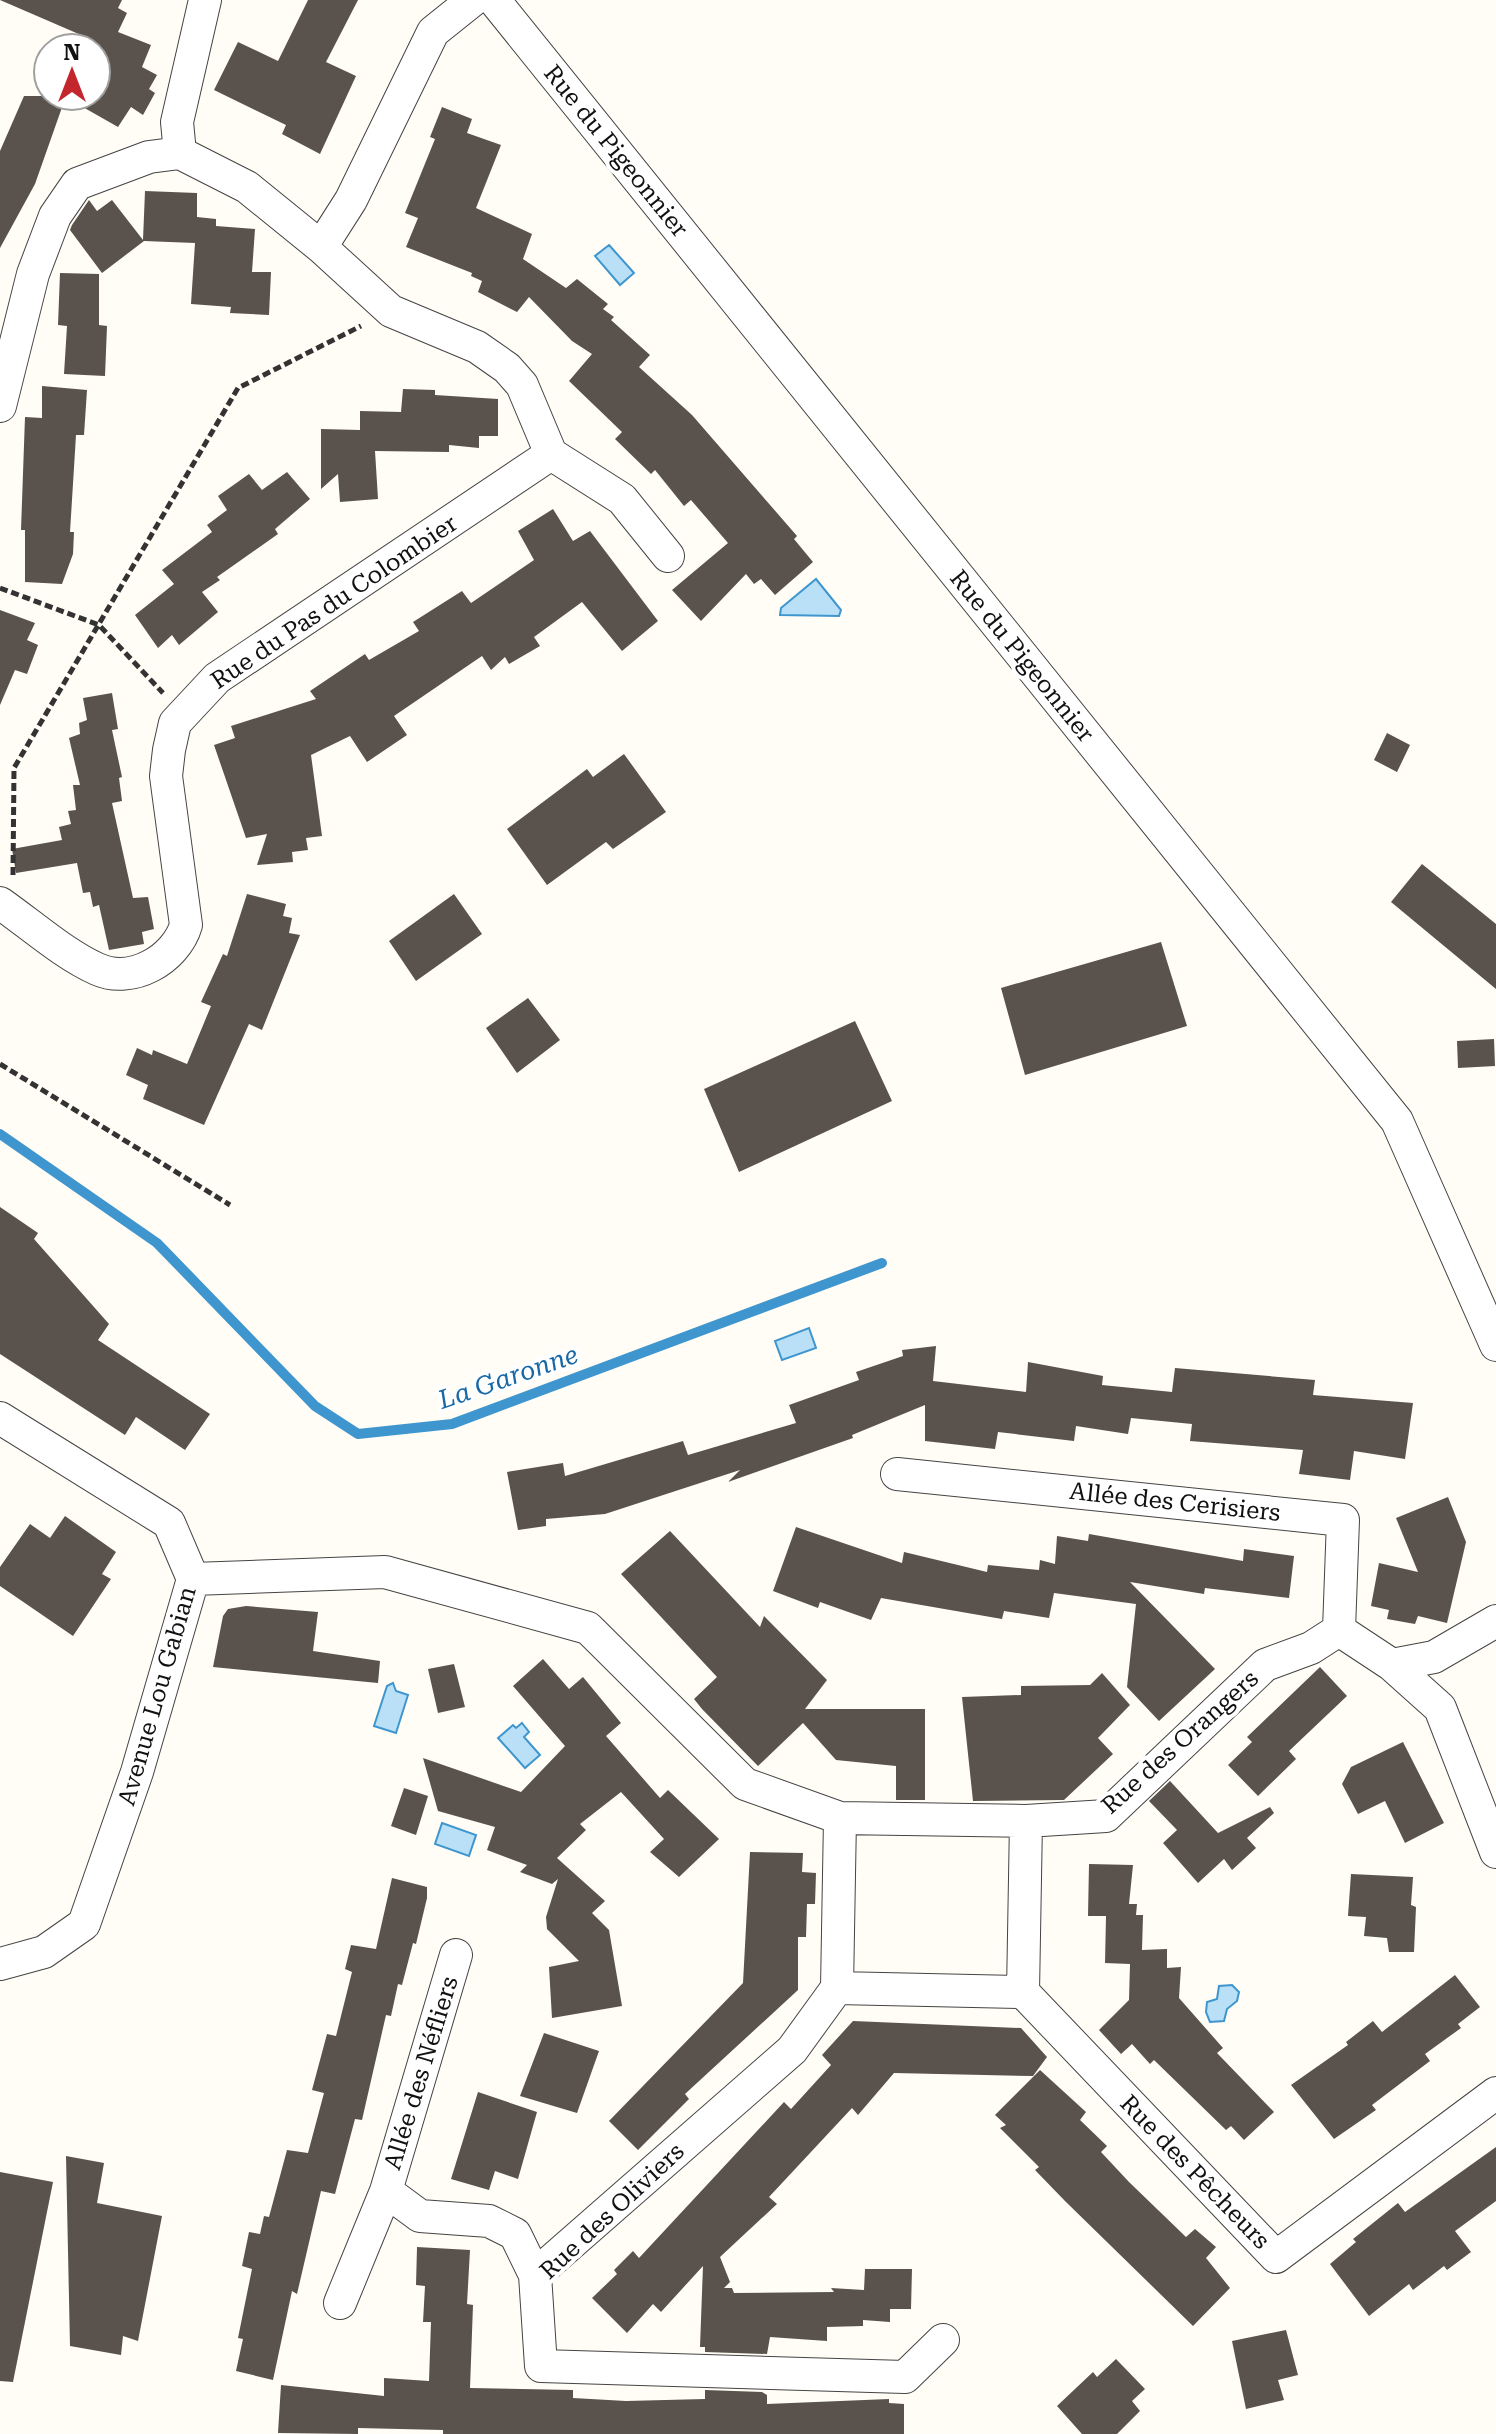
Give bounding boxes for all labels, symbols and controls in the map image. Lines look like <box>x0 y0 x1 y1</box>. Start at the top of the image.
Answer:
north arrow <box>32 32 112 112</box>
text: N <box>64 40 81 65</box>
street label: Rue du Pigeonnier <box>538 60 694 243</box>
street label: Rue du Pas du Colombier <box>206 509 462 695</box>
street label: Rue du Pigeonnier <box>944 565 1100 748</box>
water label: La Garonne <box>433 1339 582 1415</box>
street label: Allée des Cerisiers <box>1068 1477 1282 1527</box>
street label: Avenue Lou Gabian <box>112 1583 202 1809</box>
street label: Rue des Orangers <box>1096 1664 1264 1820</box>
street label: Allée des Néfliers <box>378 1973 464 2173</box>
street label: Rue des Pêcheurs <box>1114 2089 1276 2255</box>
street label: Rue des Oliviers <box>534 2137 690 2285</box>

